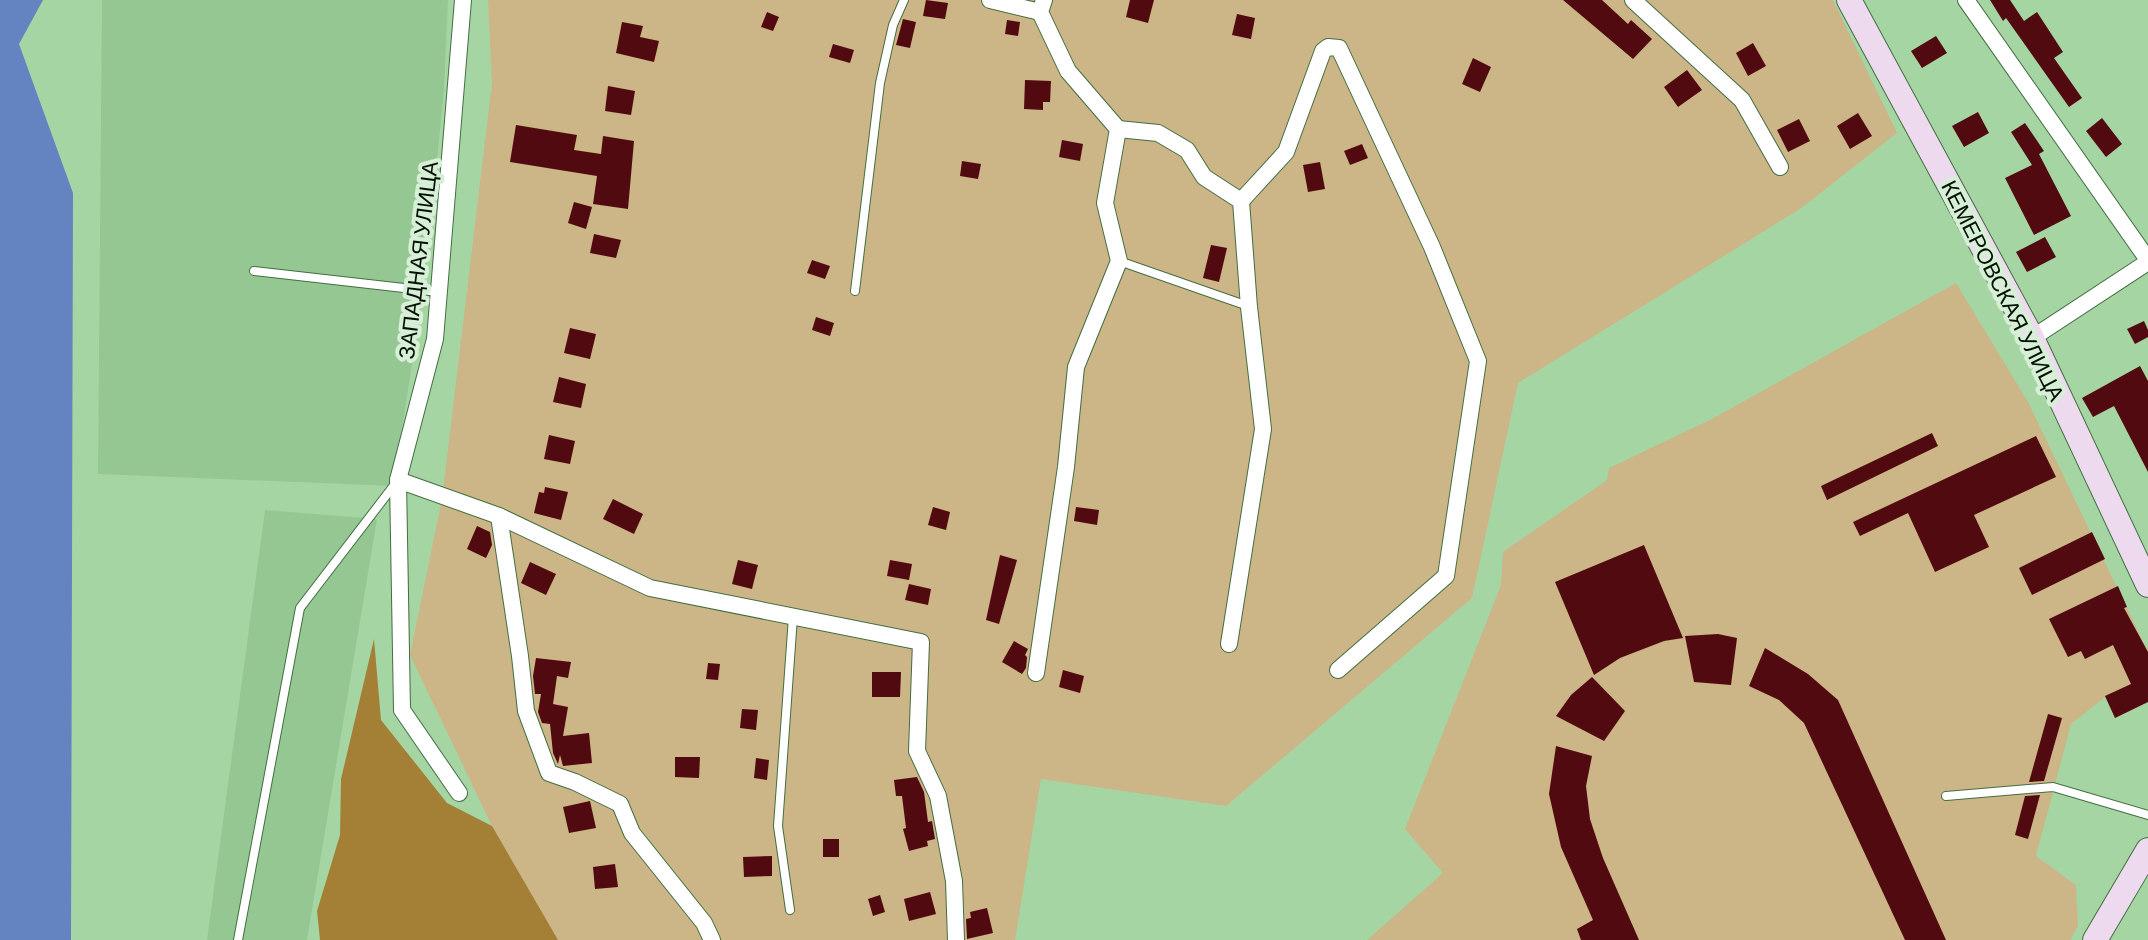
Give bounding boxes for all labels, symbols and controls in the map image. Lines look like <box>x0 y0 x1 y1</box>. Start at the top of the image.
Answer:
street label: ЗАПАДНАЯ УЛИЦА <box>392 159 443 361</box>
street label: КЕМЕРОВСКАЯ УЛИЦА <box>1936 175 2071 405</box>

